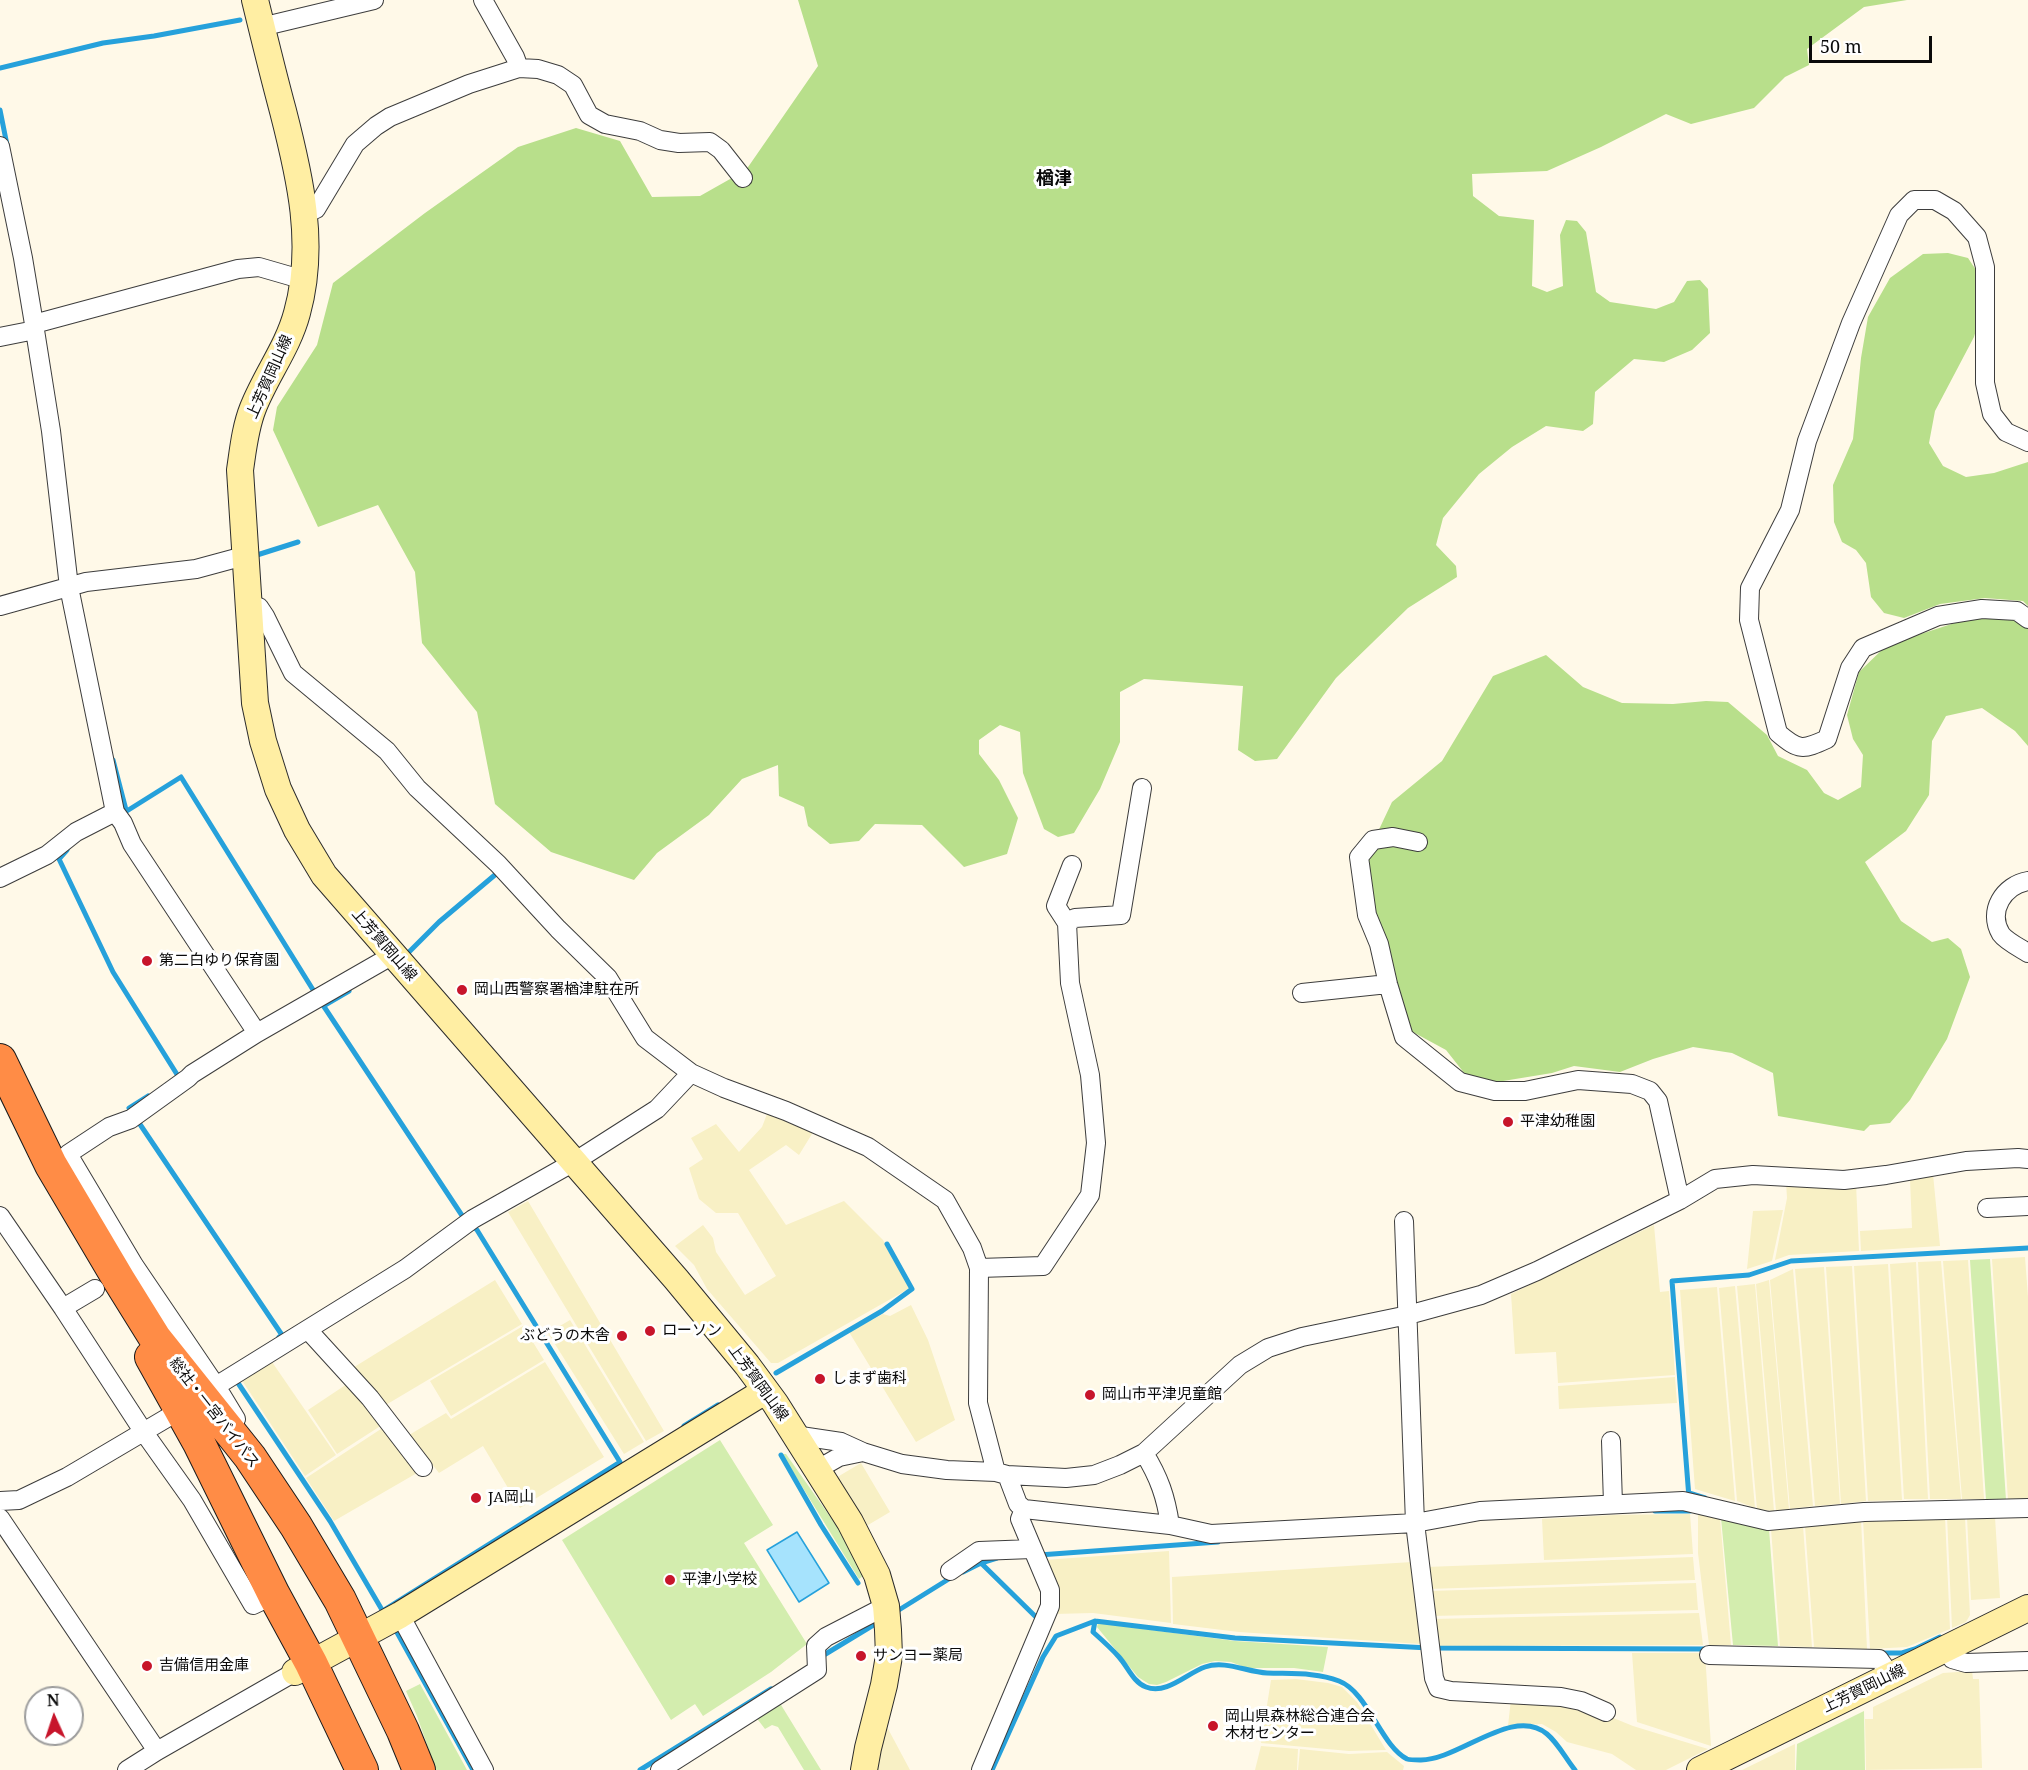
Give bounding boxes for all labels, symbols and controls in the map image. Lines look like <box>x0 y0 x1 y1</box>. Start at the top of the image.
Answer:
scale bar <box>1812 24 1935 62</box>
text: 50 m <box>1820 34 1862 58</box>
district label: 楢津 <box>1036 168 1072 190</box>
street label: 上芳賀岡山線 <box>243 332 297 422</box>
street label: 上芳賀岡山線 <box>348 905 420 985</box>
place label: 第二白ゆり保育園 <box>159 952 279 970</box>
marker: 第二白ゆり保育園 <box>140 954 154 968</box>
place label: 岡山西警察署楢津駐在所 <box>474 981 639 999</box>
marker: 岡山西警察署楢津駐在所 <box>455 983 469 997</box>
place label: 平津幼稚園 <box>1520 1113 1595 1131</box>
marker: 平津幼稚園 <box>1501 1115 1515 1129</box>
place label: ローソン <box>662 1322 722 1340</box>
marker: ローソン <box>643 1324 657 1338</box>
place label: ぶどうの木舎 <box>520 1327 610 1345</box>
marker: ぶどうの木舎 <box>615 1329 629 1343</box>
street label: 上芳賀岡山線 <box>724 1341 792 1425</box>
street label: 総社・一宮バイパス <box>165 1354 263 1472</box>
place label: しまず歯科 <box>832 1370 907 1388</box>
marker: しまず歯科 <box>813 1372 827 1386</box>
place label: 岡山市平津児童館 <box>1102 1386 1222 1404</box>
marker: 岡山市平津児童館 <box>1083 1388 1097 1402</box>
place label: JA岡山 <box>488 1489 534 1507</box>
marker: JA岡山 <box>469 1491 483 1505</box>
place label: 平津小学校 <box>682 1571 757 1589</box>
marker: 平津小学校 <box>663 1573 677 1587</box>
place label: サンヨー薬局 <box>873 1647 963 1665</box>
marker: サンヨー薬局 <box>854 1649 868 1663</box>
place label: 吉備信用金庫 <box>159 1657 249 1675</box>
marker: 吉備信用金庫 <box>140 1659 154 1673</box>
street label: 上芳賀岡山線 <box>1820 1661 1908 1717</box>
north arrow <box>24 1686 84 1746</box>
text: N <box>46 1689 60 1711</box>
place label: 岡山県森林総合連合会 木材センター <box>1225 1708 1375 1743</box>
marker: 岡山県森林総合連合会 木材センター <box>1206 1719 1220 1733</box>

